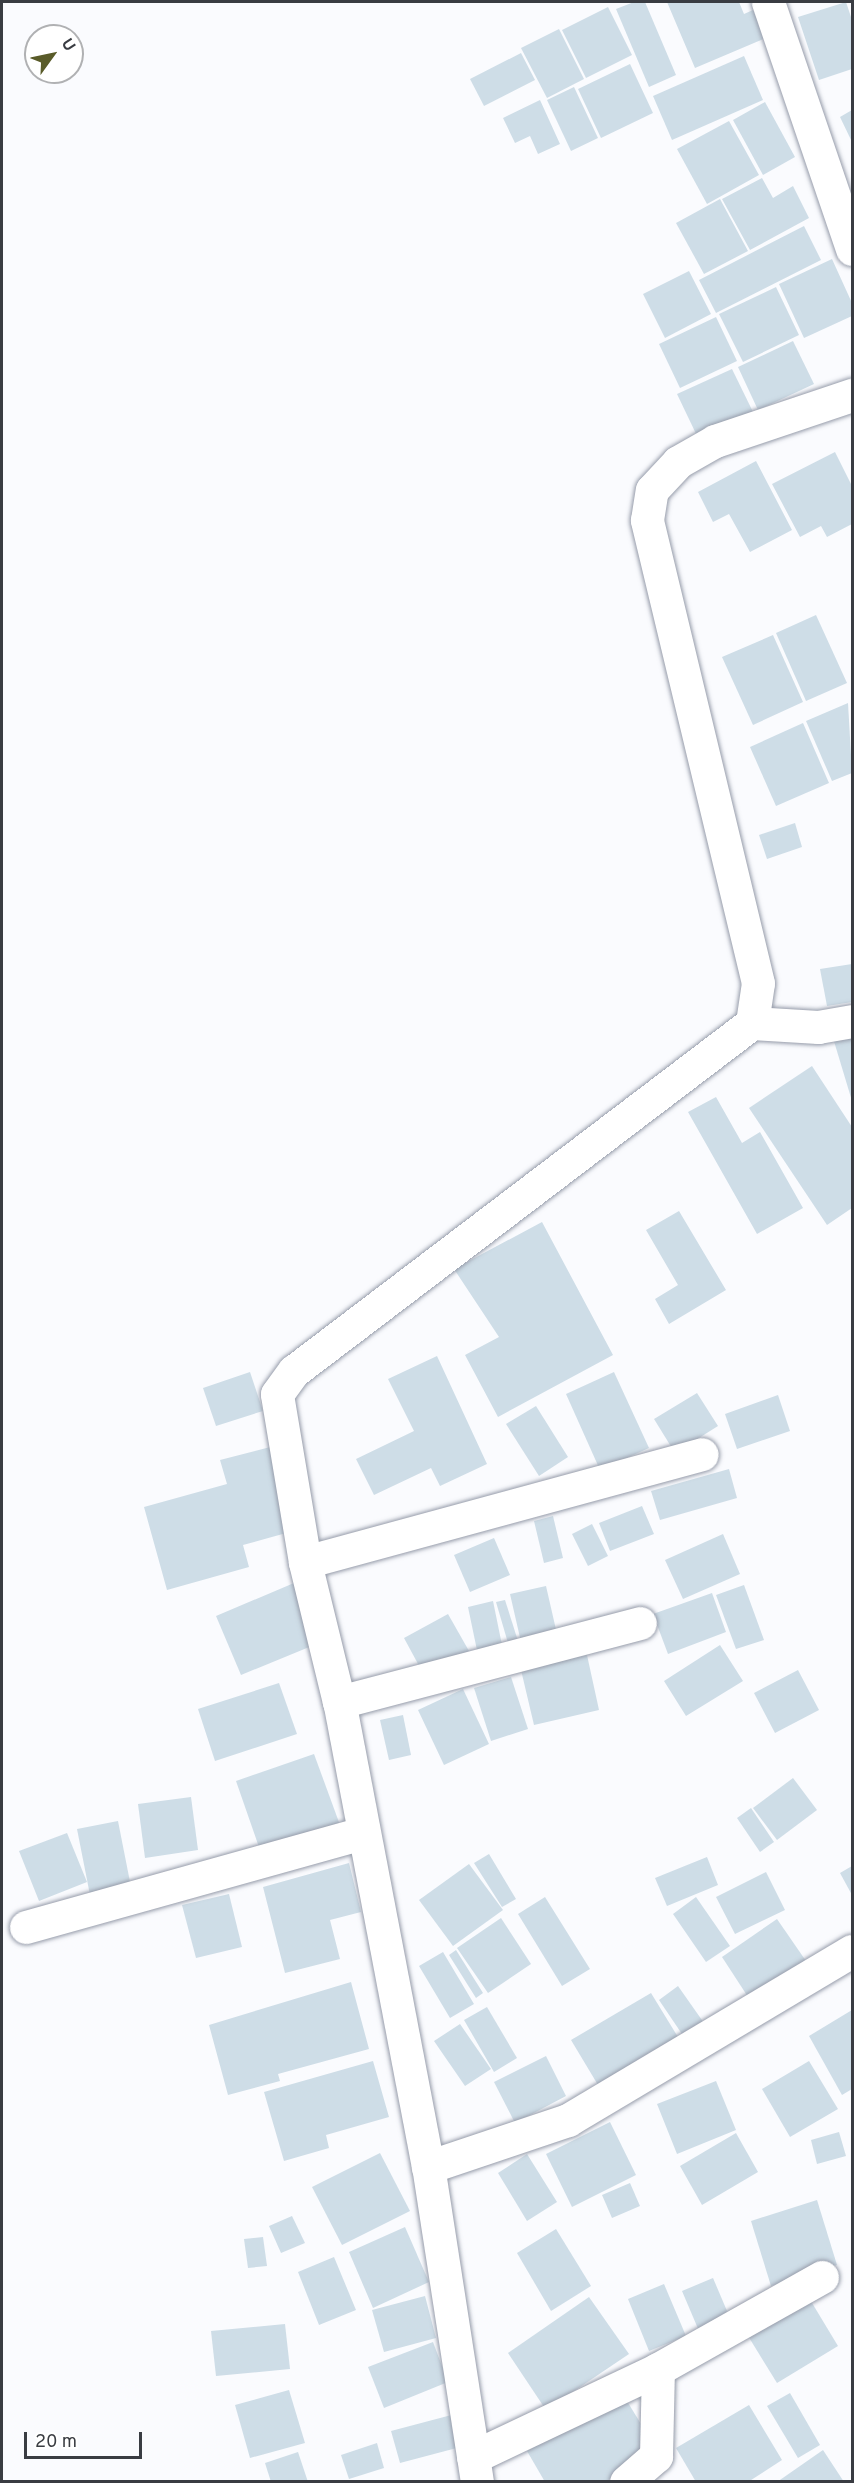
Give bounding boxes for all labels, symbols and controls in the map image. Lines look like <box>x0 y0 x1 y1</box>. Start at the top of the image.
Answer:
north arrow <box>24 24 84 84</box>
text: U <box>56 35 79 56</box>
scale bar <box>27 2420 146 2458</box>
text: 20 m <box>35 2431 77 2454</box>

